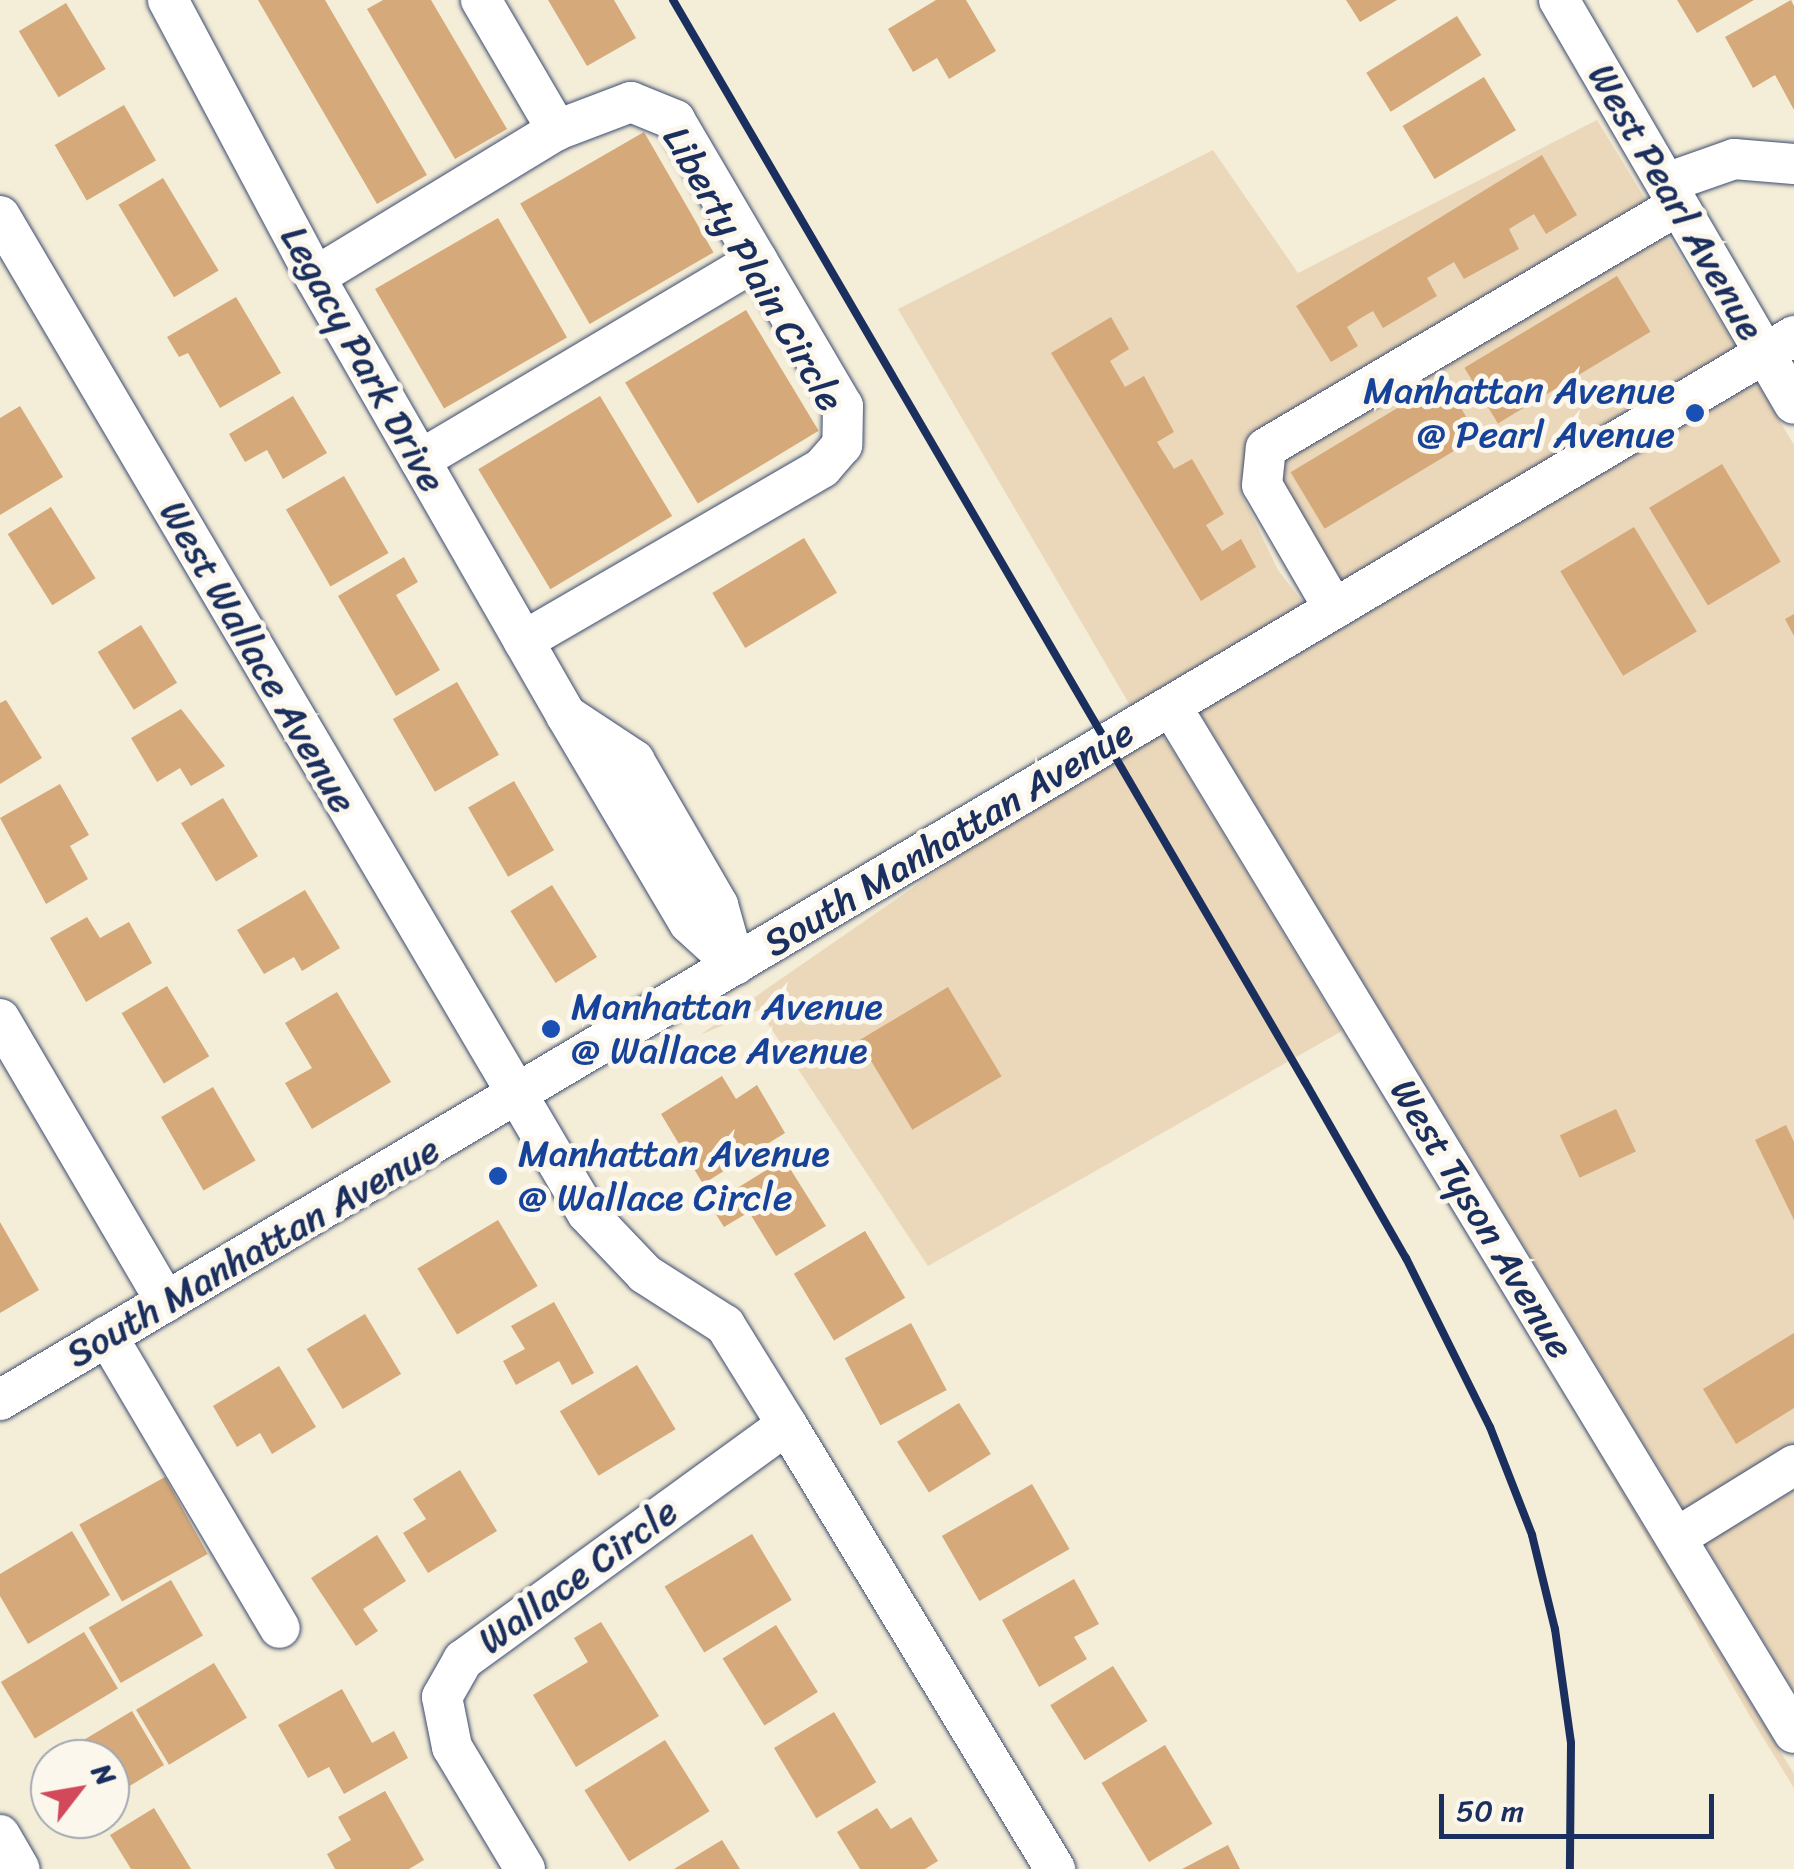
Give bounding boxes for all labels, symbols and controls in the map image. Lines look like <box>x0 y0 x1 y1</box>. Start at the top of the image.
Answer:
street label: West Pearl Avenue <box>1578 55 1774 349</box>
street label: Liberty Plain Circle <box>653 118 853 420</box>
street label: Legacy Park Drive <box>271 218 455 500</box>
place label: Manhattan Avenue @ Pearl Avenue <box>1363 368 1675 458</box>
marker: Manhattan Avenue @ Pearl Avenue <box>1684 402 1706 424</box>
street label: West Wallace Avenue <box>151 494 365 820</box>
street label: South Manhattan Avenue <box>756 710 1142 966</box>
place label: Manhattan Avenue @ Wallace Avenue <box>571 984 883 1074</box>
marker: Manhattan Avenue @ Wallace Avenue <box>540 1018 562 1040</box>
street label: West Tyson Avenue <box>1380 1071 1584 1367</box>
street label: South Manhattan Avenue <box>59 1127 447 1377</box>
place label: Manhattan Avenue @ Wallace Circle <box>518 1131 830 1220</box>
marker: Manhattan Avenue @ Wallace Circle <box>487 1165 509 1187</box>
street label: Wallace Circle <box>469 1488 687 1664</box>
north arrow <box>30 1739 130 1839</box>
text: N <box>78 1753 130 1795</box>
scale bar <box>1444 1774 1719 1836</box>
text: 50 m <box>1456 1784 1524 1838</box>

